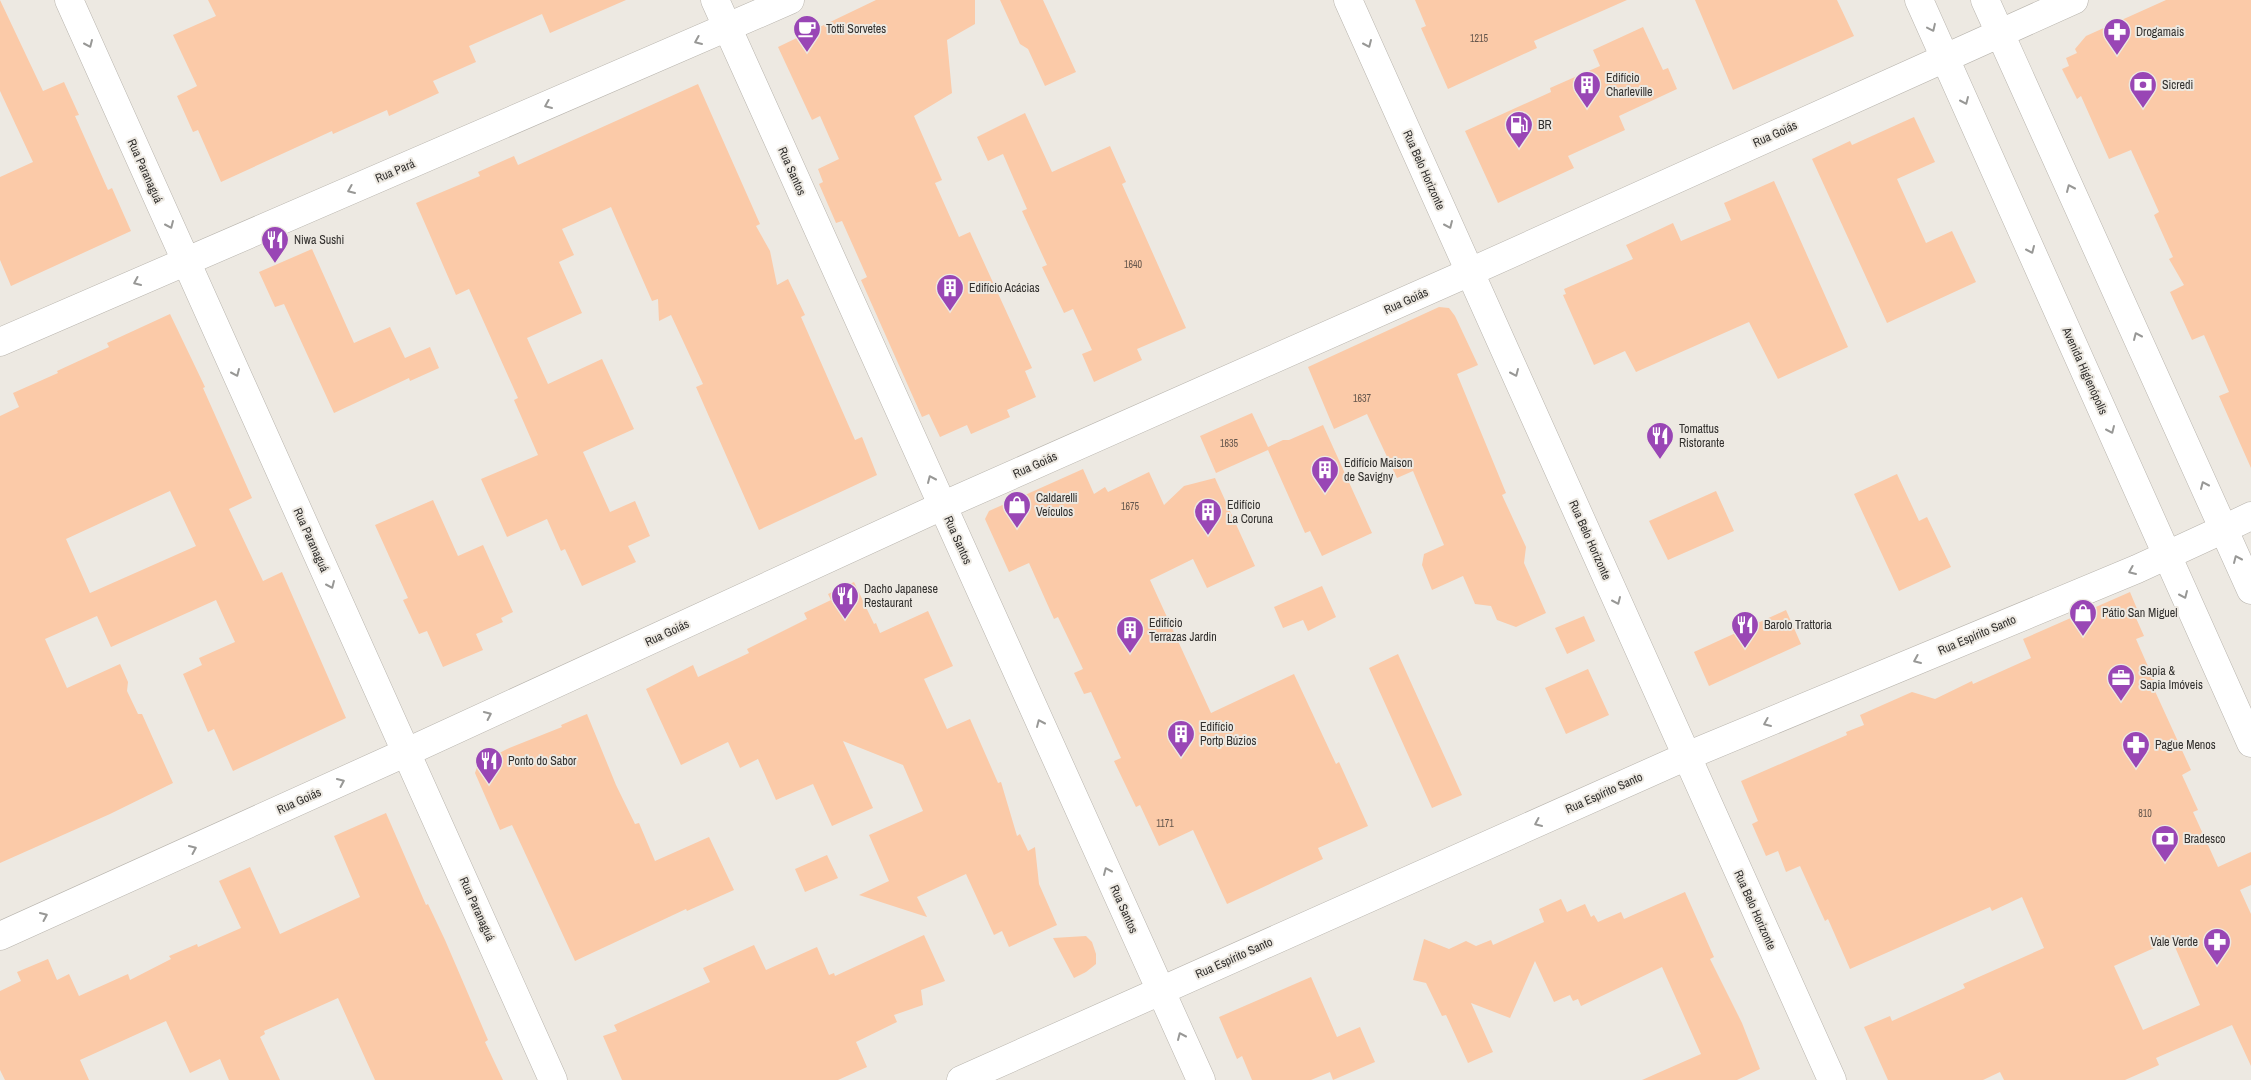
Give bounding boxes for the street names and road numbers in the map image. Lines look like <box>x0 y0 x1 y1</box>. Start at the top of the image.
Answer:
street label: Rua Goiás <box>1750 117 1800 151</box>
street label: Rua Belo Horizonte <box>1399 128 1449 212</box>
street label: Rua Paranaguá <box>124 136 167 206</box>
street label: Rua Santos <box>774 144 810 198</box>
street label: Rua Pará <box>373 155 418 186</box>
street label: Rua Goiás <box>1381 284 1431 318</box>
street label: Avenida Higienópolis <box>2058 324 2111 417</box>
street label: Rua Goiás <box>1010 448 1060 482</box>
street label: Rua Belo Horizonte <box>1565 498 1615 582</box>
street label: Rua Paranaguá <box>290 505 333 575</box>
street label: Rua Santos <box>940 513 976 567</box>
street label: Rua Espírito Santo <box>1936 611 2018 659</box>
street label: Rua Goiás <box>642 616 692 650</box>
street label: Rua Espírito Santo <box>1563 769 1645 817</box>
street label: Rua Goiás <box>274 784 324 818</box>
street label: Rua Belo Horizonte <box>1730 868 1780 952</box>
street label: Rua Paranaguá <box>456 874 499 944</box>
street label: Rua Santos <box>1106 882 1142 936</box>
street label: Rua Espírito Santo <box>1193 934 1275 982</box>

